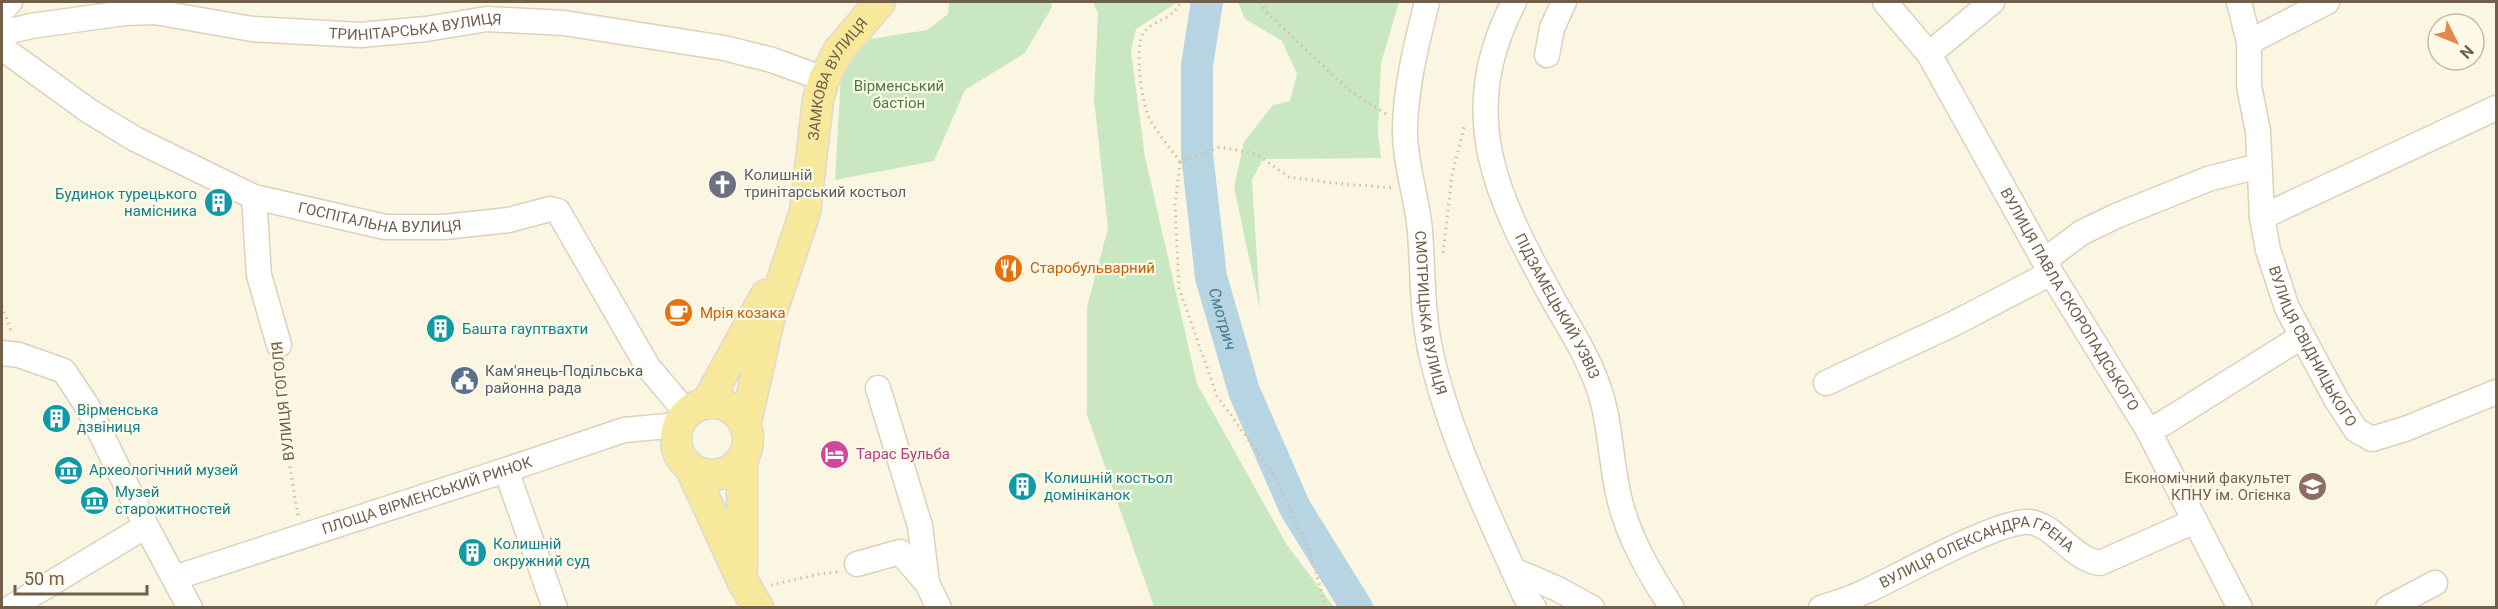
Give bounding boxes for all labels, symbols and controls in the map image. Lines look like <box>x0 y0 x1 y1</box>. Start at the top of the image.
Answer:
street label: ТРИНІТАРСЬКА ВУЛИЦЯ <box>328 9 502 44</box>
north arrow <box>2426 12 2486 72</box>
street label: ЗАМКОВА ВУЛИЦЯ <box>804 14 872 141</box>
text: N <box>2456 41 2477 62</box>
park label: Вірменський бастіон <box>854 77 944 112</box>
place label: Колишній тринітарський костьол <box>744 166 906 201</box>
church icon: Колишній тринітарський костьол <box>707 168 739 200</box>
place label: Будинок турецького намісника <box>55 185 197 220</box>
street label: ВУЛИЦЯ ПАВЛА СКОРОПАДСЬКОГО <box>1996 185 2143 414</box>
building icon: Будинок турецького намісника <box>202 187 234 219</box>
street label: ГОСПІТАЛЬНА ВУЛИЦЯ <box>296 198 463 236</box>
street label: СМОТРИЦЬКА ВУЛИЦЯ <box>1411 230 1451 397</box>
street label: ПІДЗАМЕЦЬКИЙ УЗВІЗ <box>1511 230 1603 381</box>
restaurant icon: Старобульварний <box>993 252 1025 284</box>
place label: Старобульварний <box>1030 259 1155 277</box>
street label: ВУЛИЦЯ СВІДНИЦЬКОГО <box>2265 264 2360 430</box>
water label: Смотрич <box>1205 286 1241 352</box>
cafe icon: Мрія козака <box>663 297 695 329</box>
place label: Мрія козака <box>700 304 786 322</box>
building icon: Башта гауптвахти <box>425 313 457 345</box>
place label: Башта гауптвахти <box>462 320 588 338</box>
street label: ВУЛИЦЯ ГОГОЛЯ <box>268 340 298 462</box>
place label: Кам'янець-Подільська районна рада <box>485 362 643 397</box>
public building icon: Кам'янець-Подільська районна рада <box>448 364 480 396</box>
place label: Вірменська дзвіниця <box>77 401 158 436</box>
building icon: Вірменська дзвіниця <box>40 403 72 435</box>
hotel icon: Тарас Бульба <box>819 438 851 470</box>
place label: Тарас Бульба <box>856 445 950 463</box>
street label: ПЛОЩА ВІРМЕНСЬКИЙ РИНОК <box>320 453 535 538</box>
museum icon: Археологічний музей <box>52 454 84 486</box>
place label: Археологічний музей <box>89 461 238 479</box>
place label: Колишній костьол домініканок <box>1044 469 1173 504</box>
place label: Економічний факультет КПНУ ім. Огієнка <box>2124 469 2291 504</box>
building icon: Колишній костьол домініканок <box>1007 471 1039 503</box>
school or university icon: Економічний факультет КПНУ ім. Огієнка <box>2296 471 2328 503</box>
place label: Музей старожитностей <box>115 483 231 518</box>
museum icon: Музей старожитностей <box>78 485 110 517</box>
street label: ВУЛИЦЯ ОЛЕКСАНДРА ГРЕНА <box>1876 513 2078 592</box>
place label: Колишній окружний суд <box>493 535 590 570</box>
building icon: Колишній окружний суд <box>456 537 488 569</box>
scale bar <box>15 558 147 596</box>
text: 50 m <box>24 568 64 589</box>

